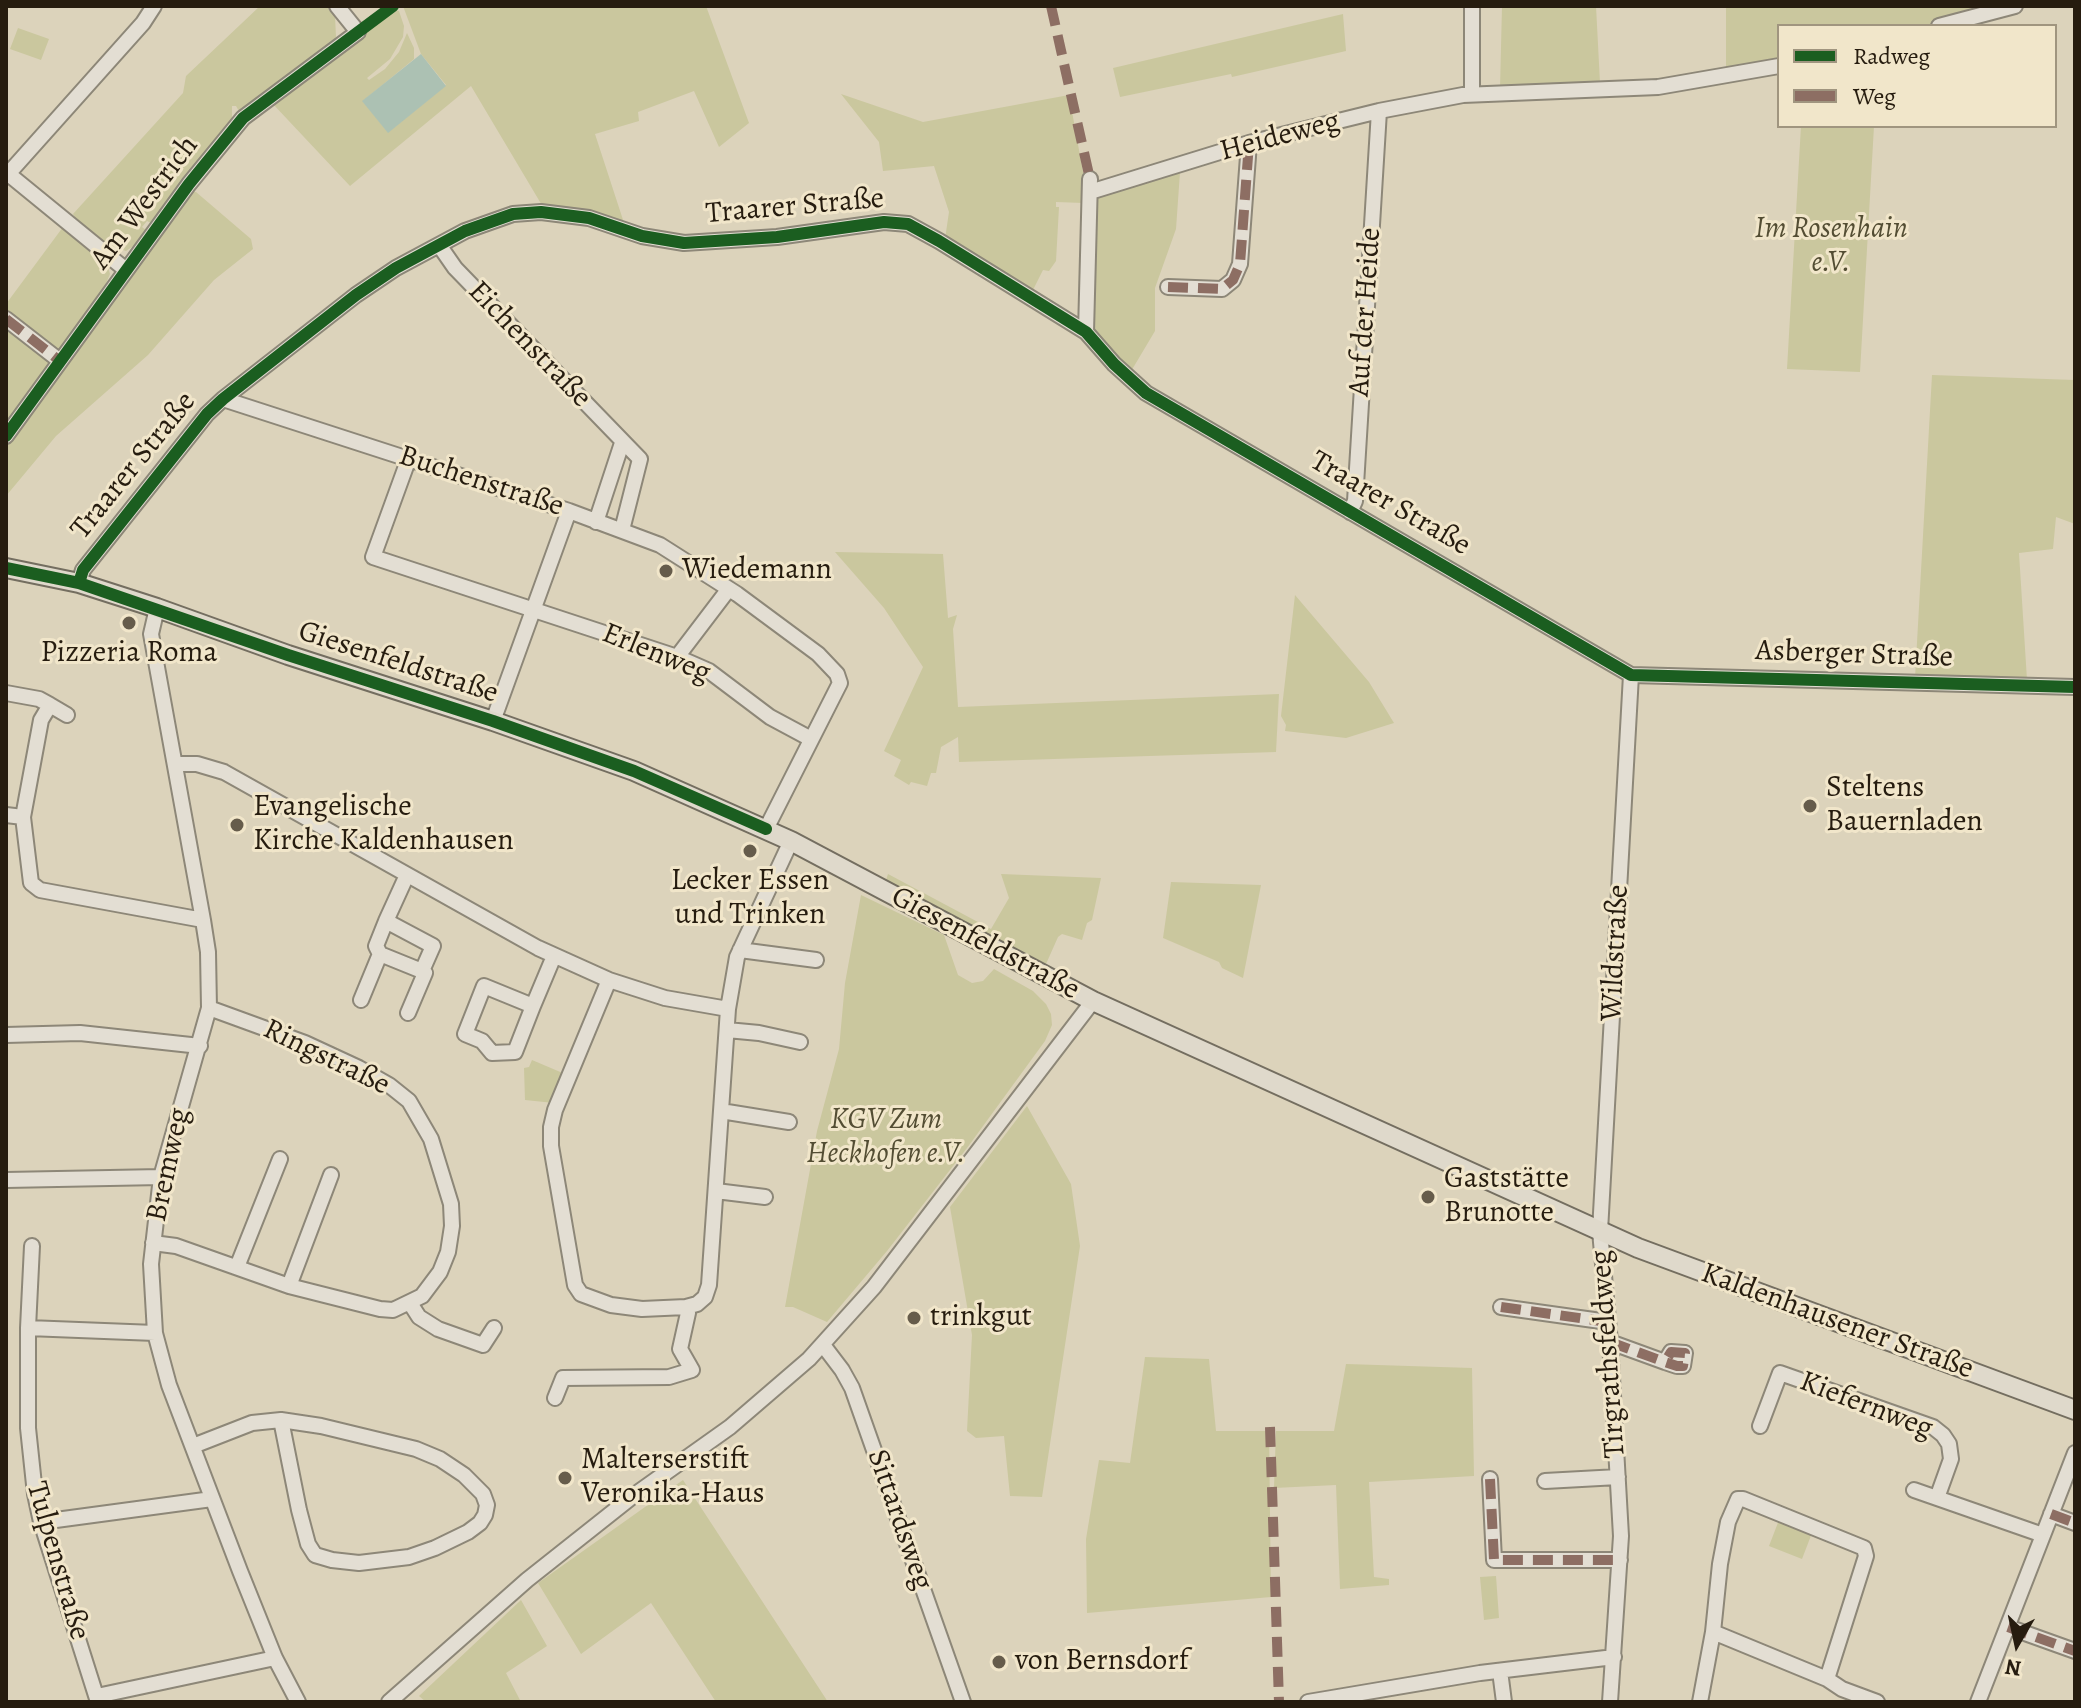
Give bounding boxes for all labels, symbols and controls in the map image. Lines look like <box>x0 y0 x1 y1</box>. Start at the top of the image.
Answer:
legend <box>1777 24 2057 128</box>
text: Radweg <box>1853 40 1930 72</box>
text: Weg <box>1853 80 1896 112</box>
street label: Heideweg <box>1216 104 1344 170</box>
street label: Am Westrich <box>83 129 207 277</box>
street label: Traarer Straße <box>704 181 886 233</box>
park label: Im Rosenhain e.V. <box>1754 212 1908 282</box>
street label: Auf der Heide <box>1342 226 1390 398</box>
street label: Eichenstraße <box>460 274 598 416</box>
street label: Traarer Straße <box>64 385 204 547</box>
street label: Buchenstraße <box>394 438 568 526</box>
street label: Traarer Straße <box>1304 444 1476 564</box>
place label: Wiedemann <box>682 553 832 589</box>
marker: Wiedemann <box>657 562 675 580</box>
marker: Pizzeria Roma <box>120 614 138 632</box>
street label: Giesenfeldstraße <box>294 614 502 712</box>
street label: Erlenweg <box>597 616 715 692</box>
street label: Asberger Straße <box>1755 634 1953 676</box>
place label: Pizzeria Roma <box>41 636 217 672</box>
place label: Steltens Bauernladen <box>1826 771 1983 842</box>
place label: Evangelische Kirche Kaldenhausen <box>253 790 514 860</box>
marker: Steltens Bauernladen <box>1801 797 1819 815</box>
marker: Evangelische Kirche Kaldenhausen <box>228 816 246 834</box>
marker: Lecker Essen und Trinken <box>741 842 759 860</box>
place label: Lecker Essen und Trinken <box>671 864 829 934</box>
street label: Giesenfeldstraße <box>885 879 1085 1009</box>
street label: Wildstraße <box>1594 884 1638 1022</box>
street label: Ringstraße <box>257 1012 395 1104</box>
park label: KGV Zum Heckhofen e.V. <box>806 1103 966 1174</box>
street label: Bremweg <box>139 1105 199 1225</box>
place label: Gaststätte Brunotte <box>1444 1162 1569 1232</box>
marker: Gaststätte Brunotte <box>1419 1188 1437 1206</box>
street label: Tirgrathsfeldweg <box>1584 1249 1634 1459</box>
street label: Kaldenhausener Straße <box>1696 1256 1978 1388</box>
place label: trinkgut <box>930 1300 1032 1336</box>
marker: trinkgut <box>905 1309 923 1327</box>
street label: Kiefernweg <box>1794 1364 1938 1448</box>
place label: Malterserstift Veronika-Haus <box>581 1443 765 1514</box>
street label: Sittardsweg <box>858 1445 940 1595</box>
marker: Malterserstift Veronika-Haus <box>556 1469 574 1487</box>
street label: Tulpenstraße <box>17 1478 97 1644</box>
north arrow <box>1977 1604 2057 1684</box>
place label: von Bernsdorf <box>1015 1644 1189 1680</box>
text: N <box>2003 1652 2024 1684</box>
marker: von Bernsdorf <box>990 1653 1008 1671</box>

